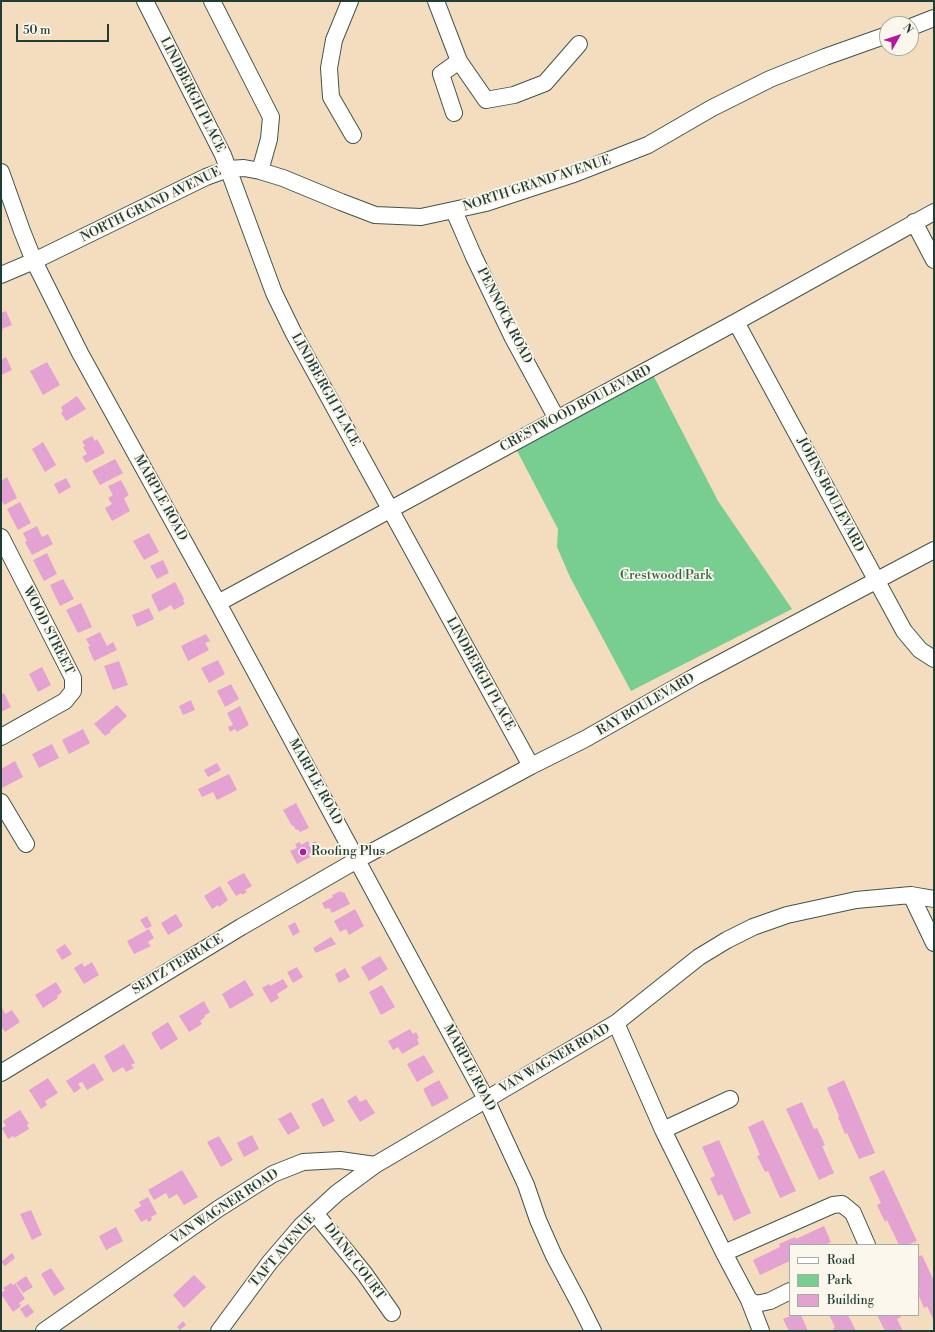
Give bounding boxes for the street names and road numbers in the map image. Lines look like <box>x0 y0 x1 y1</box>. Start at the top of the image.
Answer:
street label: LINDBERGH PLACE <box>156 35 228 155</box>
street label: NORTH GRAND AVENUE <box>461 153 613 215</box>
street label: NORTH GRAND AVENUE <box>78 164 224 246</box>
street label: PENNOCK ROAD <box>473 265 535 367</box>
street label: LINDBERGH PLACE <box>287 331 363 449</box>
street label: CRESTWOOD BOULEVARD <box>498 362 654 456</box>
street label: JOHNS BOULEVARD <box>793 435 867 555</box>
street label: MARPLE ROAD <box>130 452 190 544</box>
street label: WOOD STREET <box>19 584 77 678</box>
street label: LINDBERGH PLACE <box>442 615 518 733</box>
street label: RAY BOULEVARD <box>594 671 698 739</box>
street label: MARPLE ROAD <box>285 736 345 828</box>
street label: SEITZ TERRACE <box>130 932 226 998</box>
street label: VAN WAGNER ROAD <box>497 1021 613 1097</box>
street label: MARPLE ROAD <box>440 1022 498 1114</box>
street label: VAN WAGNER ROAD <box>168 1166 282 1248</box>
street label: TAFT AVENUE <box>247 1211 319 1291</box>
street label: DIANE COURT <box>320 1221 388 1303</box>

